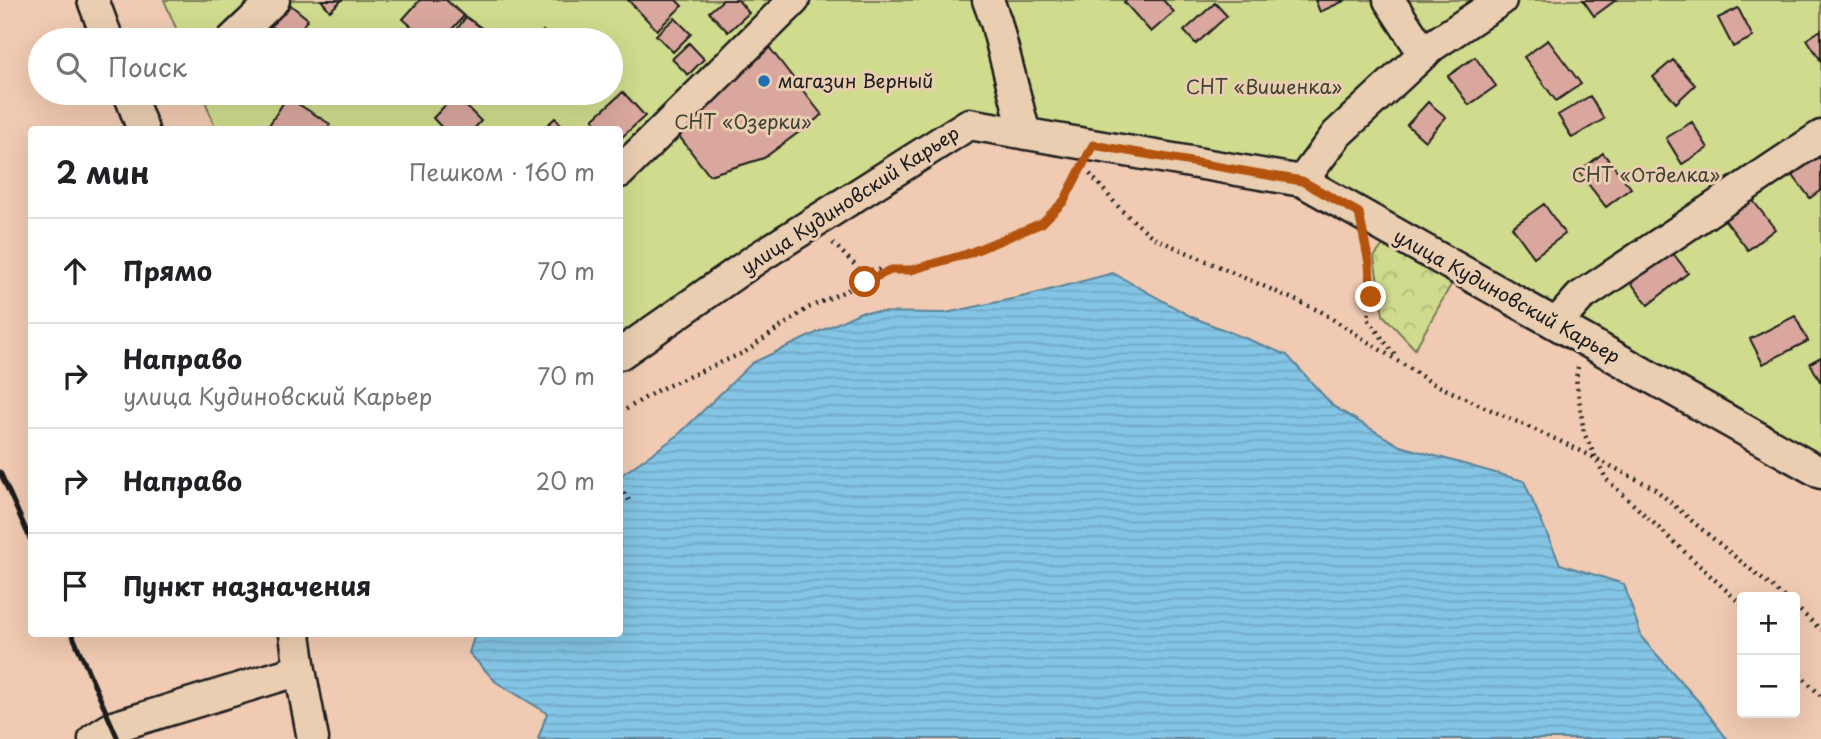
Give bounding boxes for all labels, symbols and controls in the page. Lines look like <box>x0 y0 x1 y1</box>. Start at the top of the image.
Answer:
search box <box>28 28 623 105</box>
text: Поиск <box>108 47 187 86</box>
icon: search <box>52 48 90 86</box>
place label: магазин Верный <box>778 66 933 94</box>
park label: СНТ «Вишенка» <box>1186 72 1342 100</box>
marker: магазин Верный <box>756 73 772 89</box>
park label: СНТ «Озерки» <box>674 107 812 135</box>
street label: улица Кудиновский Карьер <box>735 118 964 280</box>
text: 2 мин <box>56 149 150 194</box>
text: Пешком · 160 m <box>409 154 595 189</box>
park label: СНТ «Отделка» <box>1572 160 1720 188</box>
street label: улица Кудиновский Карьер <box>1389 221 1626 369</box>
text: Прямо <box>123 251 212 290</box>
icon: ahead <box>56 252 94 290</box>
text: 70 m <box>537 253 595 288</box>
route start <box>849 266 880 297</box>
route end <box>1355 281 1386 312</box>
text: Направо <box>123 339 242 378</box>
icon: right <box>56 357 94 395</box>
text: 70 m <box>537 358 595 393</box>
text: улица Кудиновский Карьер <box>123 378 432 413</box>
text: Направо <box>123 461 242 500</box>
icon: right <box>56 462 94 500</box>
text: 20 m <box>536 463 595 498</box>
text: Пункт назначения <box>123 566 371 605</box>
icon: arrive <box>56 567 94 605</box>
map controls <box>1737 592 1800 718</box>
button: + <box>1737 592 1800 655</box>
button: − <box>1737 655 1800 718</box>

